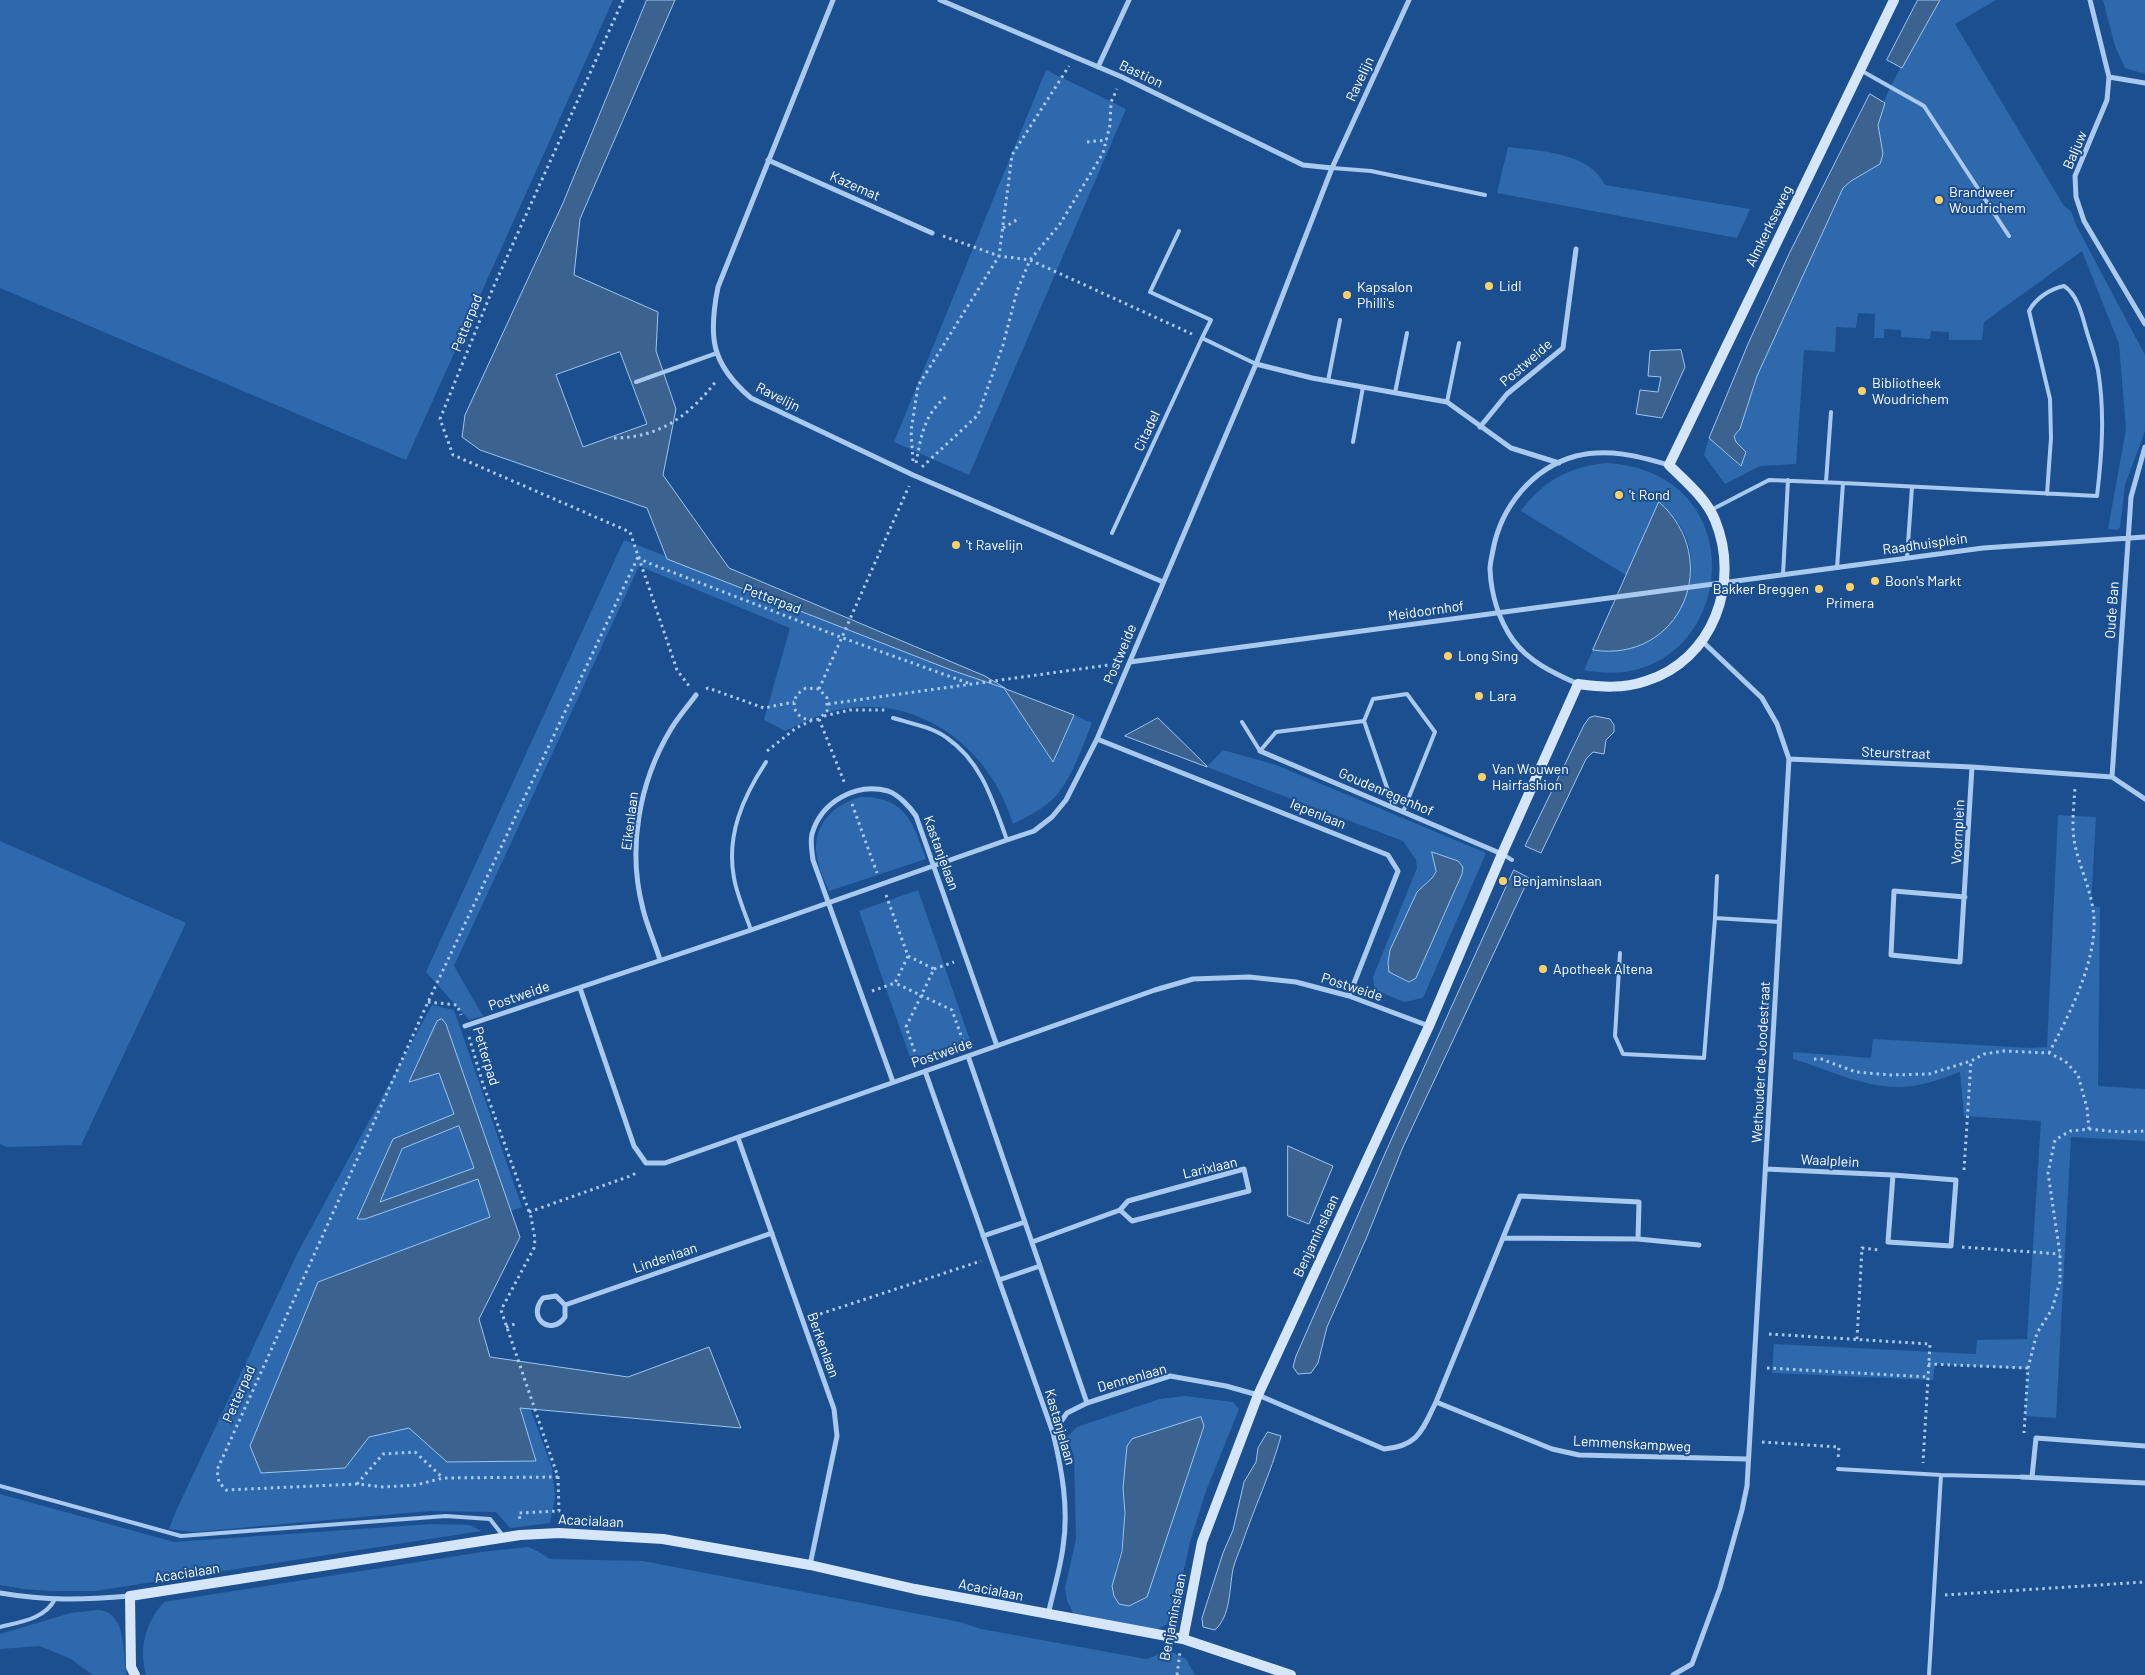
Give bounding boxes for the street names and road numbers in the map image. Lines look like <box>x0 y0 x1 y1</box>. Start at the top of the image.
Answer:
street label: Ravelijn <box>1342 54 1378 104</box>
street label: Bastion <box>1116 57 1166 91</box>
street label: Baljuw <box>2059 128 2091 172</box>
street label: Kazemat <box>827 168 883 204</box>
street label: Almkerkseweg <box>1742 183 1796 269</box>
street label: Petterpad <box>448 292 486 354</box>
street label: Postweide <box>1497 336 1555 390</box>
street label: Ravelijn <box>753 379 803 415</box>
street label: Citadel <box>1130 408 1164 454</box>
street label: Raadhuisplein <box>1882 530 1968 558</box>
street label: Petterpad <box>741 580 803 618</box>
street label: Oude Ban <box>2102 581 2122 639</box>
street label: Meidoornhof <box>1387 597 1465 625</box>
street label: Postweide <box>1100 622 1140 686</box>
street label: Steurstraat <box>1861 743 1931 763</box>
street label: Goudenregenhof <box>1336 764 1436 820</box>
street label: Eikenlaan <box>618 791 642 851</box>
street label: Iepenlaan <box>1288 795 1348 833</box>
street label: Voornplein <box>1948 799 1968 865</box>
street label: Kastanjelaan <box>920 813 962 893</box>
street label: Postweide <box>1319 969 1385 1005</box>
street label: Postweide <box>486 978 552 1014</box>
street label: Wethouder de Joodestraat <box>1748 981 1774 1143</box>
street label: Petterpad <box>469 1025 503 1087</box>
street label: Postweide <box>909 1035 975 1071</box>
street label: Waalplein <box>1800 1151 1860 1171</box>
street label: Larixlaan <box>1181 1154 1239 1182</box>
street label: Benjaminslaan <box>1290 1192 1342 1280</box>
street label: Lindenlaan <box>631 1239 699 1277</box>
street label: Berkenlaan <box>803 1310 843 1380</box>
street label: Dennenlaan <box>1095 1360 1169 1396</box>
street label: Petterpad <box>219 1363 259 1425</box>
street label: Kastanjelaan <box>1041 1387 1079 1467</box>
street label: Lemmenskampweg <box>1573 1433 1691 1455</box>
street label: Acacialaan <box>558 1511 624 1531</box>
street label: Acacialaan <box>153 1560 221 1586</box>
street label: Benjaminslaan <box>1156 1572 1190 1662</box>
street label: Acacialaan <box>957 1575 1025 1605</box>

